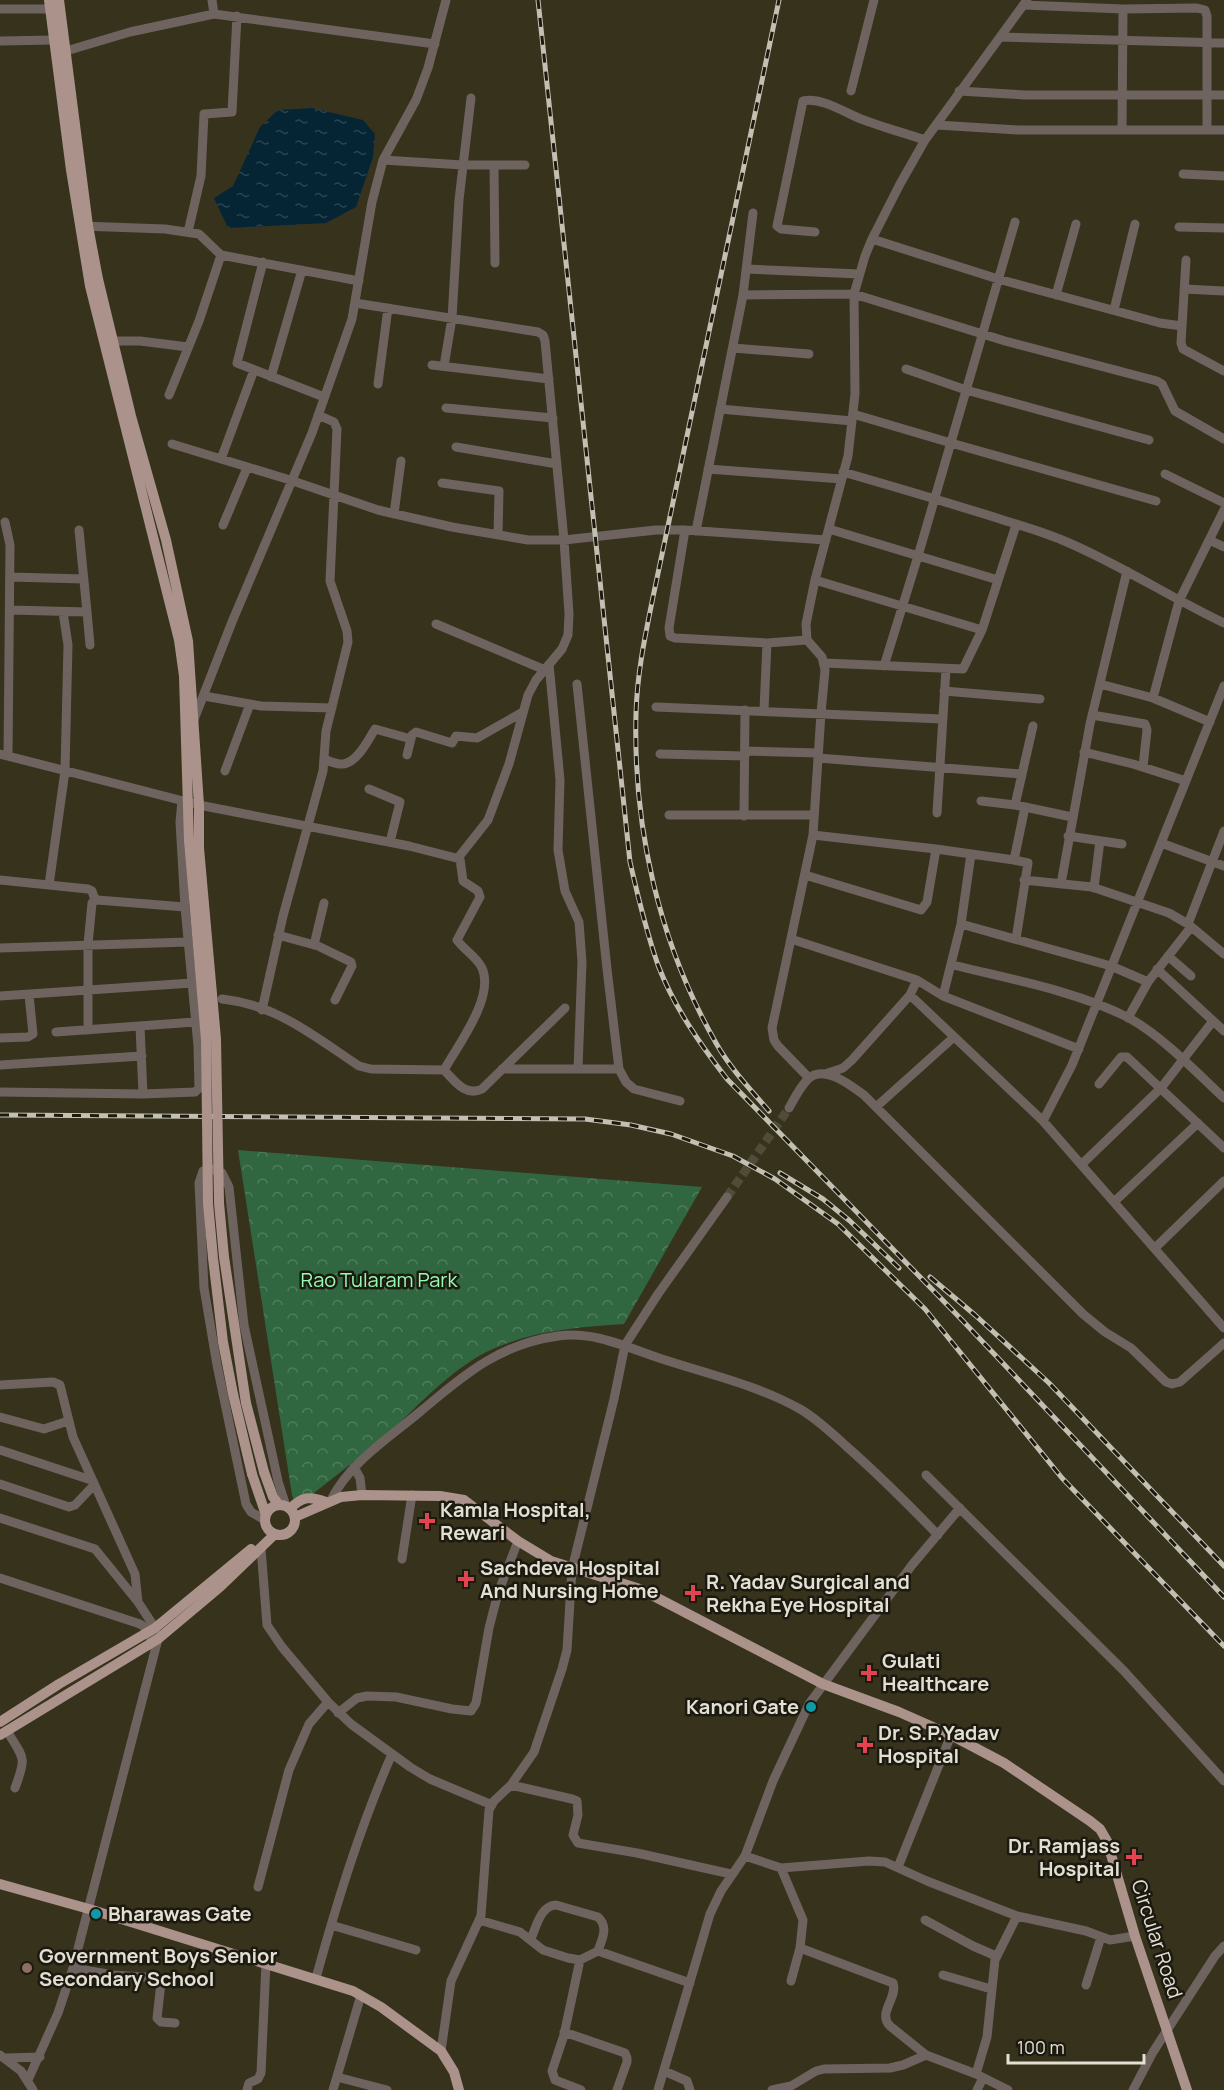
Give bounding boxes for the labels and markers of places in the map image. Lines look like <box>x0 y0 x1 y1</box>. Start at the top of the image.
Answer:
place label: Kamla Hospital, Rewari <box>440 1496 591 1546</box>
marker: Kamla Hospital, Rewari <box>418 1512 436 1530</box>
place label: Sachdeva Hospital And Nursing Home <box>480 1554 660 1604</box>
place label: R. Yadav Surgical and Rekha Eye Hospital <box>706 1568 910 1618</box>
marker: Sachdeva Hospital And Nursing Home <box>457 1570 475 1588</box>
marker: R. Yadav Surgical and Rekha Eye Hospital <box>684 1584 702 1602</box>
place label: Gulati Healthcare <box>882 1647 989 1697</box>
marker: Gulati Healthcare <box>860 1664 878 1682</box>
place label: Kanori Gate <box>686 1693 799 1720</box>
marker: Kanori Gate <box>804 1700 818 1714</box>
place label: Dr. S.P.Yadav Hospital <box>878 1719 1000 1769</box>
marker: Dr. S.P.Yadav Hospital <box>856 1736 874 1754</box>
place label: Dr. Ramjass Hospital <box>1008 1832 1120 1882</box>
marker: Dr. Ramjass Hospital <box>1125 1848 1143 1866</box>
place label: Bharawas Gate <box>108 1900 252 1927</box>
marker: Bharawas Gate <box>89 1907 103 1921</box>
place label: Government Boys Senior Secondary School <box>39 1942 277 1992</box>
marker: Government Boys Senior Secondary School <box>20 1961 34 1975</box>

